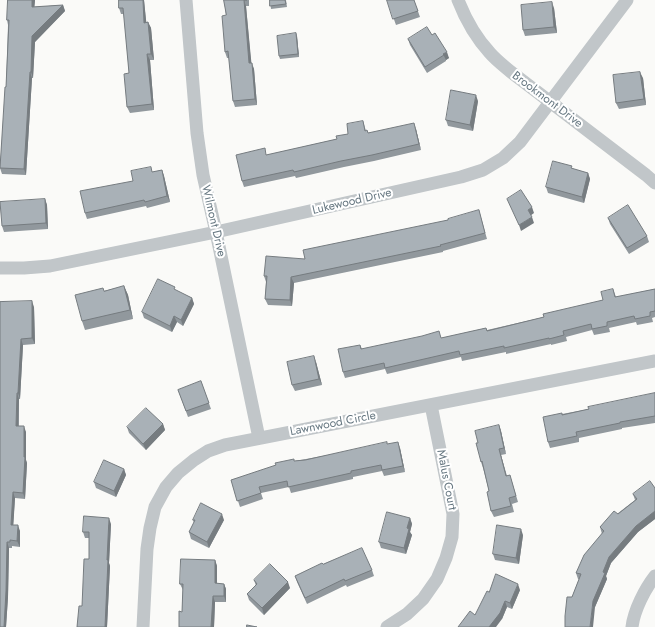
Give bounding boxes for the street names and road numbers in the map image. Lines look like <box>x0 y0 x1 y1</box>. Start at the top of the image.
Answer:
street label: Brookmont Drive <box>509 69 585 131</box>
street label: Wilmont Drive <box>198 184 228 258</box>
street label: Lukewood Drive <box>311 186 393 218</box>
street label: Lawnwood Circle <box>289 409 377 439</box>
street label: Malus Court <box>433 449 459 511</box>

